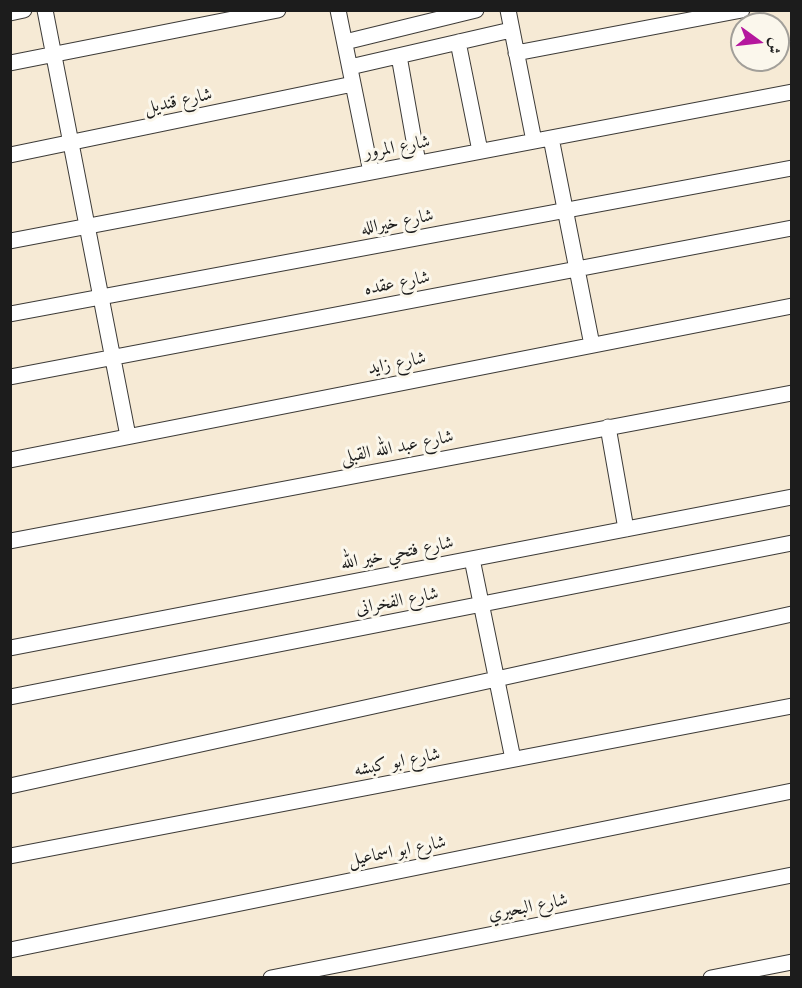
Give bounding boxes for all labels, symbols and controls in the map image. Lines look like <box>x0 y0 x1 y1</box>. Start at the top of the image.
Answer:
north arrow <box>730 12 790 72</box>
text: ش <box>764 36 787 56</box>
street label: شارع قنديل <box>142 83 214 119</box>
street label: شارع المرور <box>362 131 432 163</box>
street label: شارع خيرالله <box>359 204 435 240</box>
street label: شارع عقده <box>362 266 432 300</box>
street label: شارع زايد <box>366 347 428 379</box>
street label: شارع عبد الله القبلى <box>339 425 455 469</box>
street label: شارع فتحي خير الله <box>339 531 455 575</box>
street label: شارع الفخرانى <box>354 582 440 620</box>
street label: شارع ابو كبشه <box>352 743 442 781</box>
street label: شارع ابو اسماعيل <box>346 831 448 871</box>
street label: شارع البحيري <box>486 889 570 925</box>

